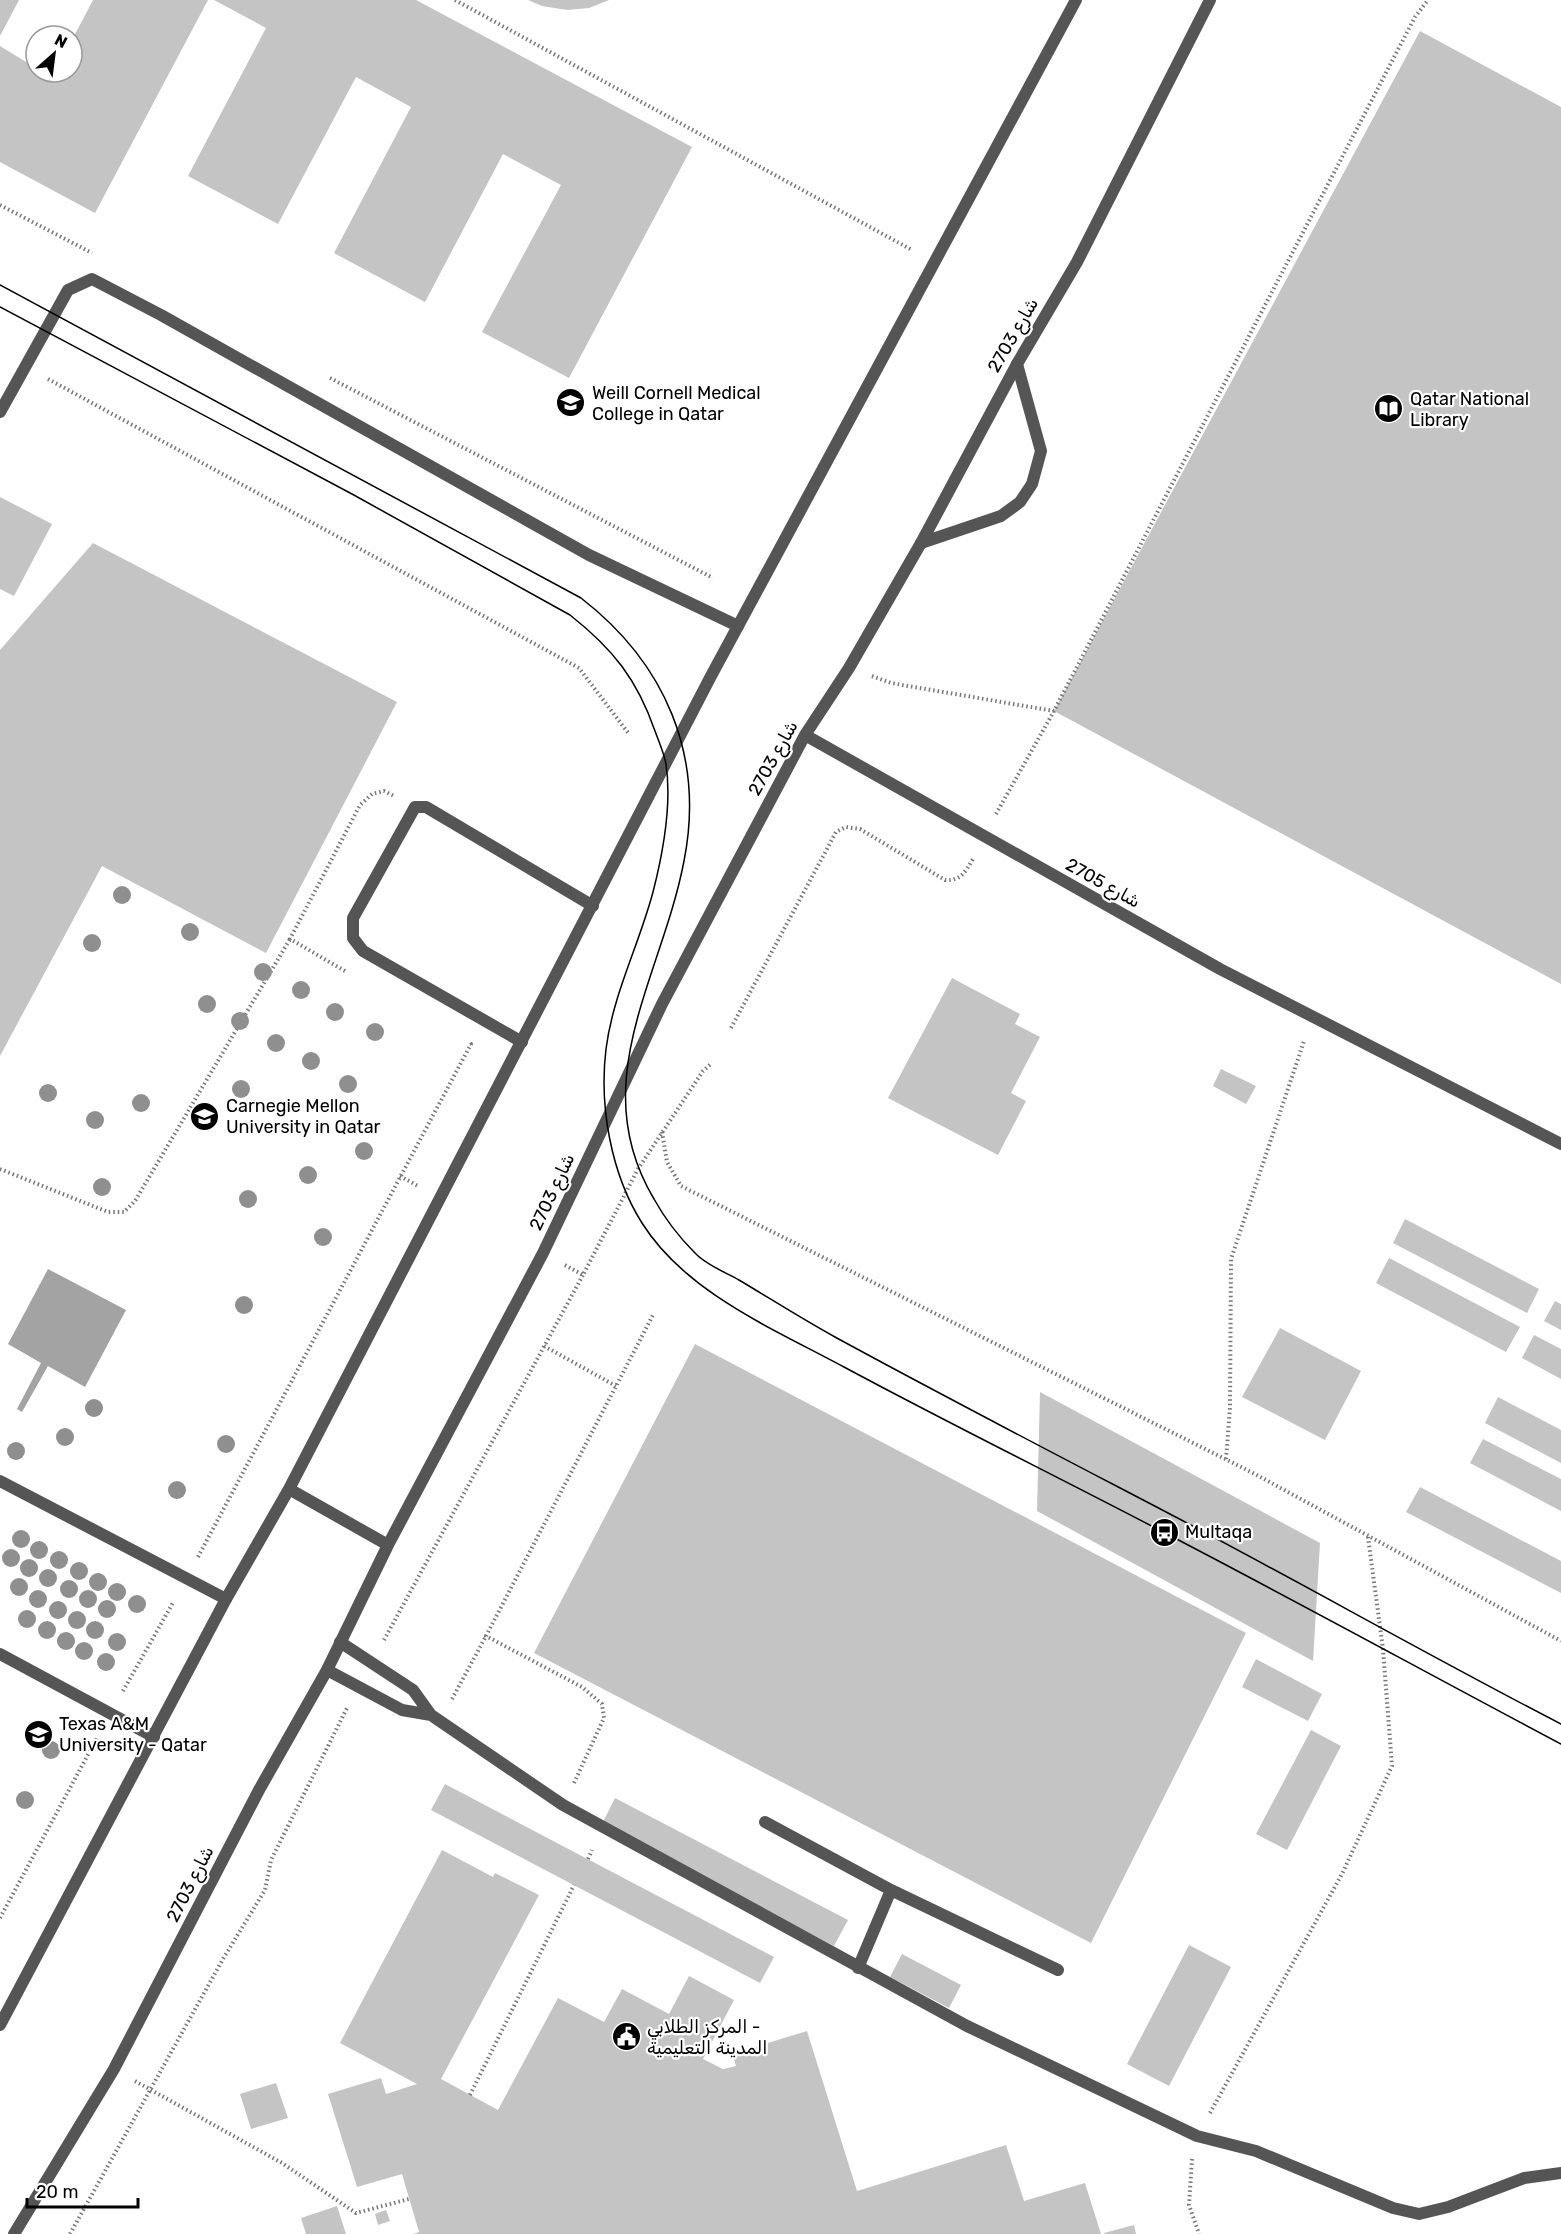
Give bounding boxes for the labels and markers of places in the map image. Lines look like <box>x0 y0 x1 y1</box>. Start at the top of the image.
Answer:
place label: Weill Cornell Medical College in Qatar <box>592 382 761 425</box>
school or university icon: Weill Cornell Medical College in Qatar <box>555 387 587 419</box>
place label: Qatar National Library <box>1410 388 1529 431</box>
library icon: Qatar National Library <box>1373 393 1405 425</box>
place label: Carnegie Mellon University in Qatar <box>226 1095 381 1138</box>
school or university icon: Carnegie Mellon University in Qatar <box>189 1100 221 1132</box>
bus stop icon: Multaqa <box>1148 1516 1180 1548</box>
place label: Multaqa <box>1185 1521 1252 1543</box>
place label: Texas A&M University - Qatar <box>59 1713 207 1756</box>
school or university icon: Texas A&M University - Qatar <box>22 1718 54 1750</box>
place label: المركز الطلابي - المدينة التعليمية <box>647 2016 768 2059</box>
public building icon: المركز الطلابي - المدينة التعليمية <box>610 2021 642 2053</box>

